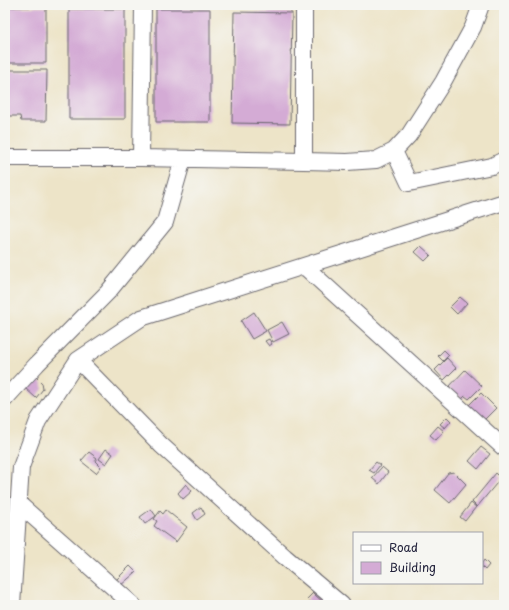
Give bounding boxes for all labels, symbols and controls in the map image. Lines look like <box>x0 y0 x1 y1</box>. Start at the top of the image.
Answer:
legend <box>353 532 483 584</box>
text: Road <box>389 538 418 556</box>
text: Building <box>389 558 436 576</box>

